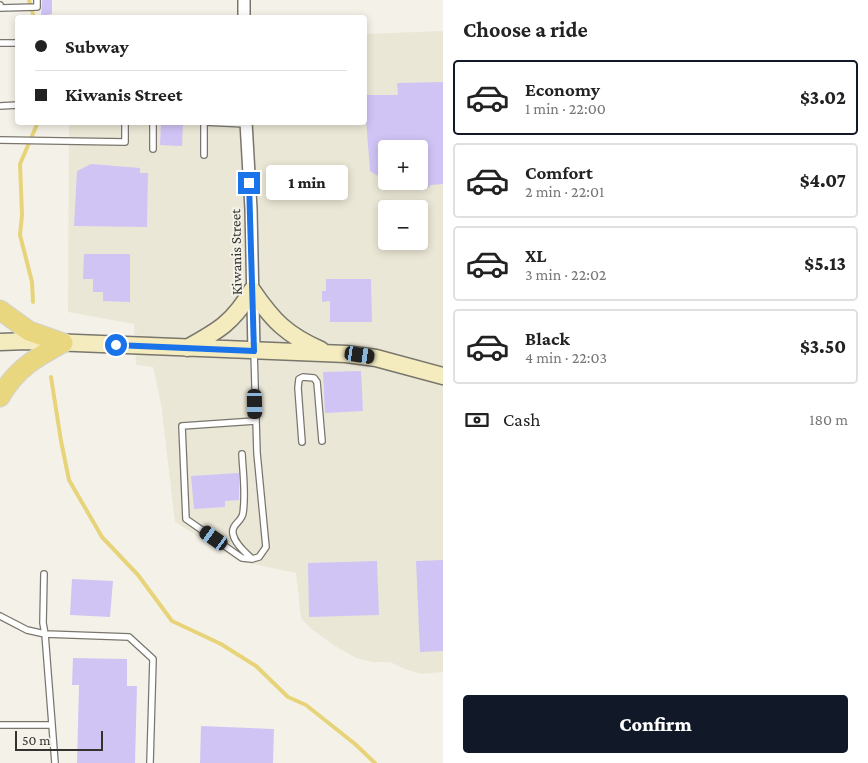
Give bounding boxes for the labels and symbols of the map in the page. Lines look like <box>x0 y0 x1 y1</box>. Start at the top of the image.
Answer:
callout: 1 min <box>266 166 349 200</box>
route end <box>238 172 260 194</box>
street label: Kiwanis Street <box>227 208 245 295</box>
route start <box>105 334 127 356</box>
car <box>344 345 375 365</box>
car <box>247 389 262 419</box>
car <box>197 523 230 553</box>
scale bar <box>15 728 102 751</box>

